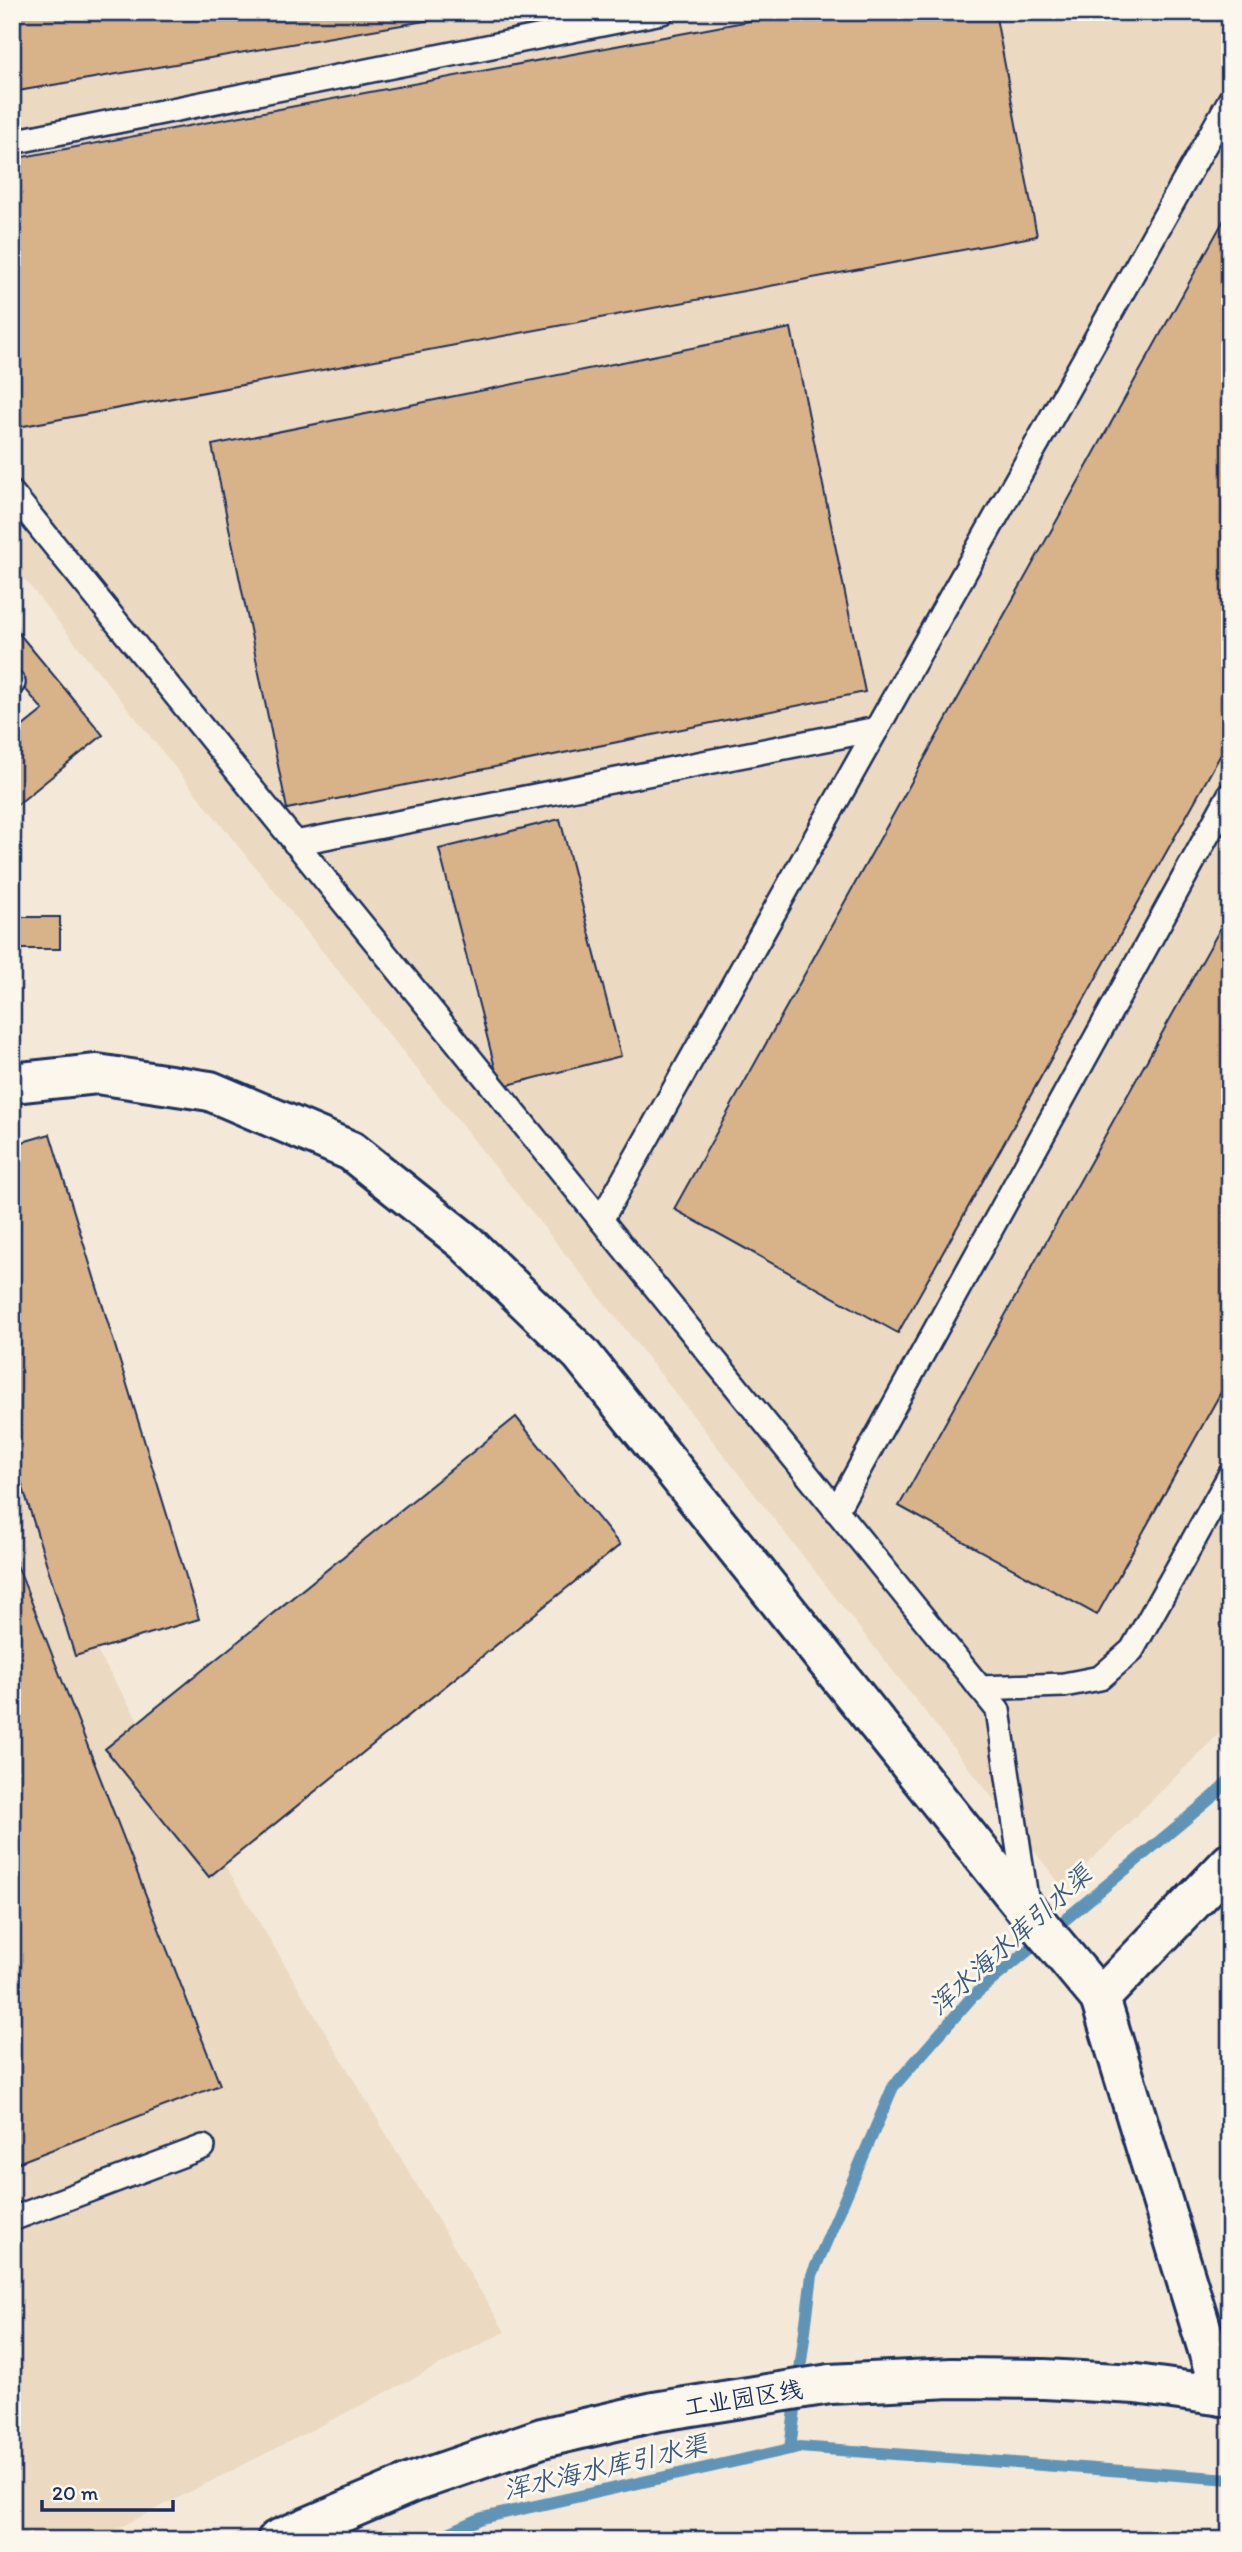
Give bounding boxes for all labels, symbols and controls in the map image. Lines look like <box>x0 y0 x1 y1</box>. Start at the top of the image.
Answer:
water label: 浑水海水库引水渠 <box>922 1857 1099 2021</box>
street label: 工业园区线 <box>681 2374 805 2422</box>
water label: 浑水海水库引水渠 <box>500 2428 712 2506</box>
scale bar <box>42 2468 173 2512</box>
text: 20 m <box>52 2480 99 2505</box>

